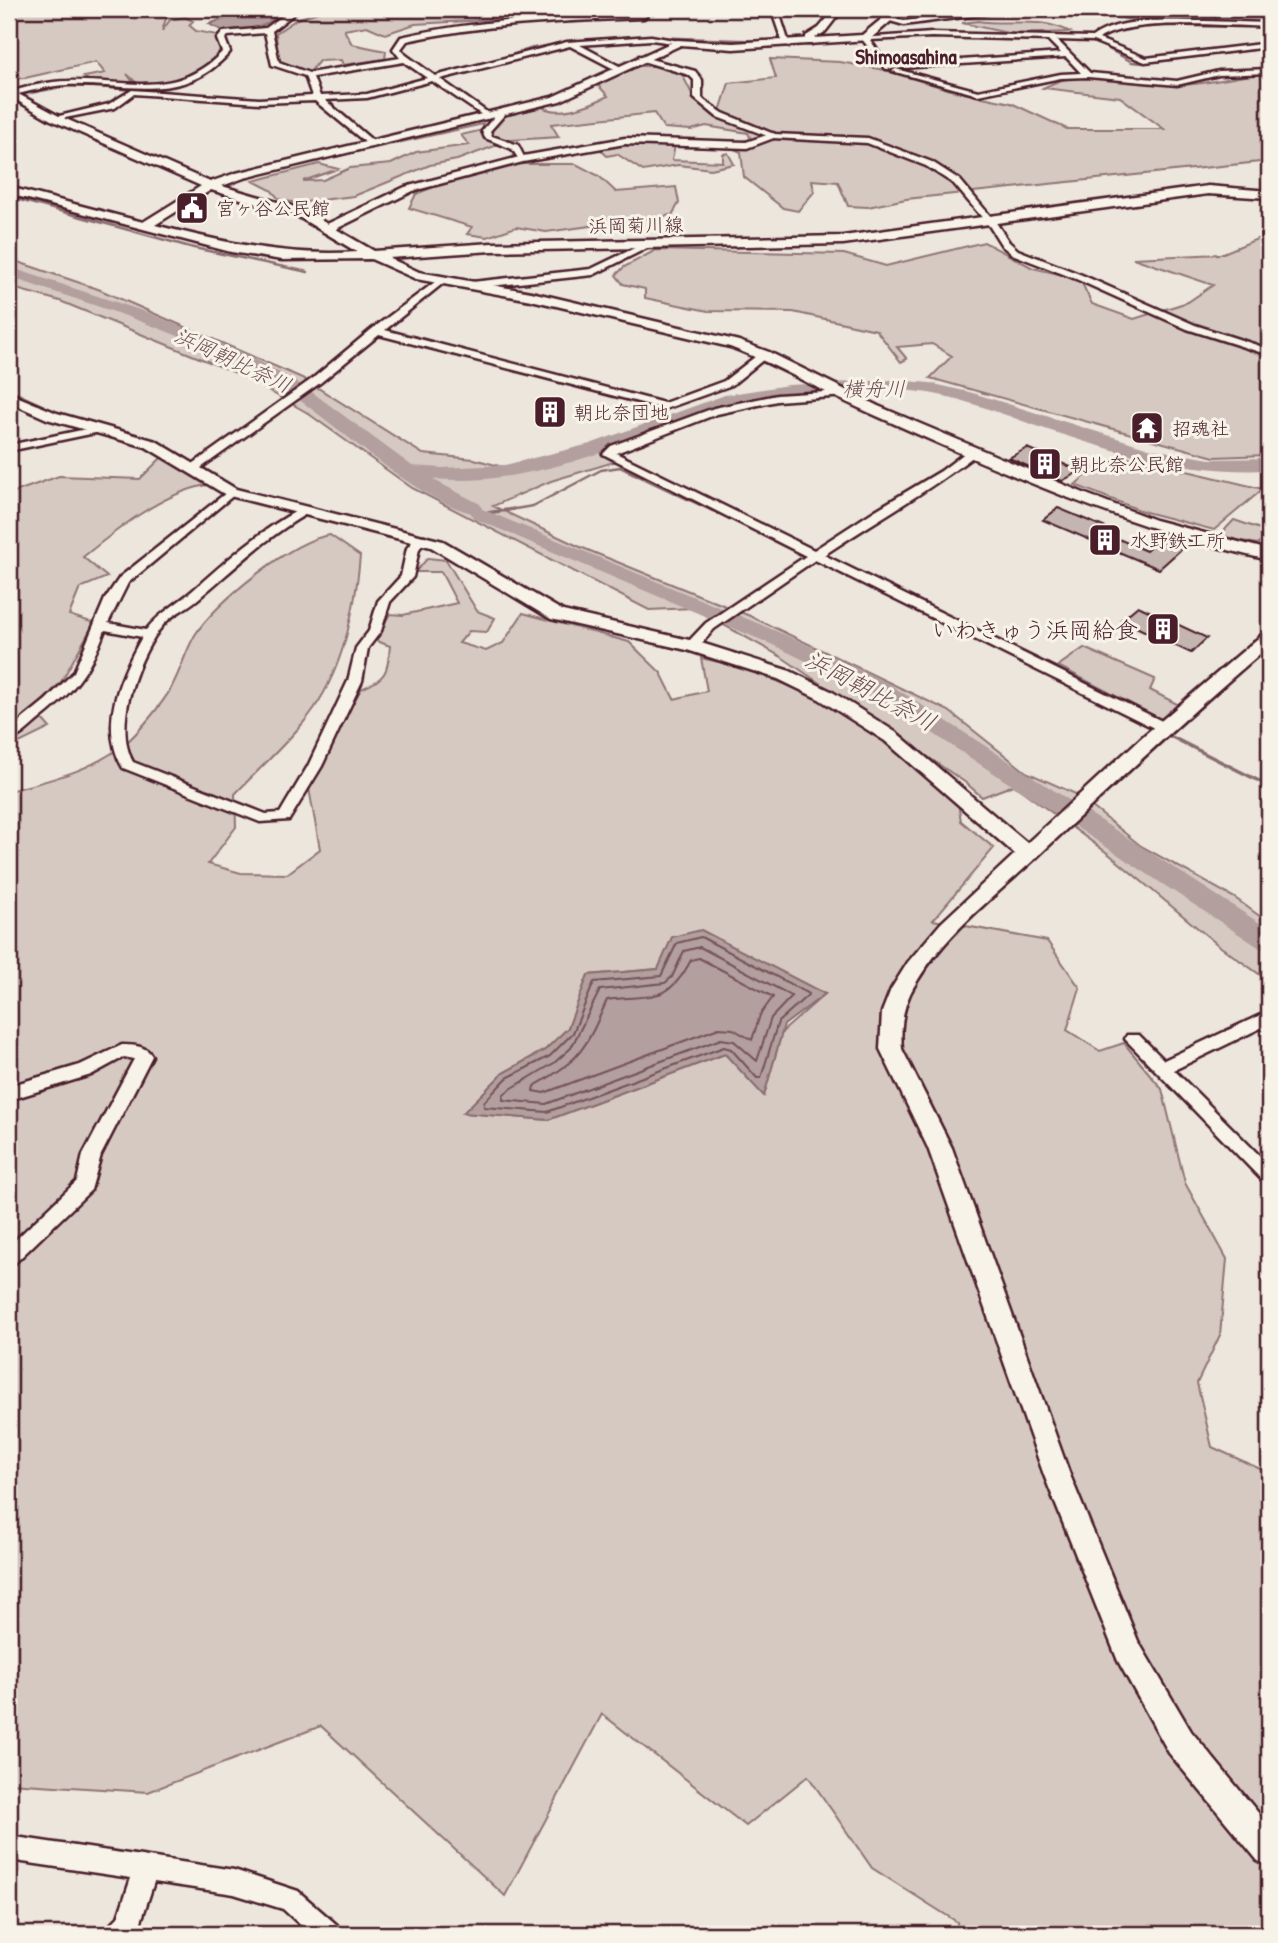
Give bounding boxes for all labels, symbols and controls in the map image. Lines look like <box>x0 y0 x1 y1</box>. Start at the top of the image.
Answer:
district label: Shimoasahina <box>855 42 958 71</box>
public building icon: 宮ヶ谷公民館 <box>173 189 211 227</box>
place label: 宮ヶ谷公民館 <box>216 195 330 221</box>
street label: 浜岡菊川線 <box>588 211 684 239</box>
water label: 浜岡朝比奈川 <box>170 320 296 400</box>
water label: 横舟川 <box>843 374 906 403</box>
building icon: 朝比奈団地 <box>531 393 569 431</box>
place label: 朝比奈団地 <box>574 399 669 425</box>
temple icon: 招魂社 <box>1128 409 1166 447</box>
place label: 招魂社 <box>1172 415 1229 441</box>
building icon: 朝比奈公民館 <box>1026 445 1064 483</box>
place label: 朝比奈公民館 <box>1070 451 1184 477</box>
building icon: 水野鉄工所 <box>1086 521 1124 559</box>
place label: 水野鉄工所 <box>1130 527 1225 553</box>
building icon: いわきゅう浜岡給食 <box>1144 610 1182 648</box>
place label: いわきゅう浜岡給食 <box>931 614 1138 645</box>
water label: 浜岡朝比奈川 <box>800 642 942 738</box>

